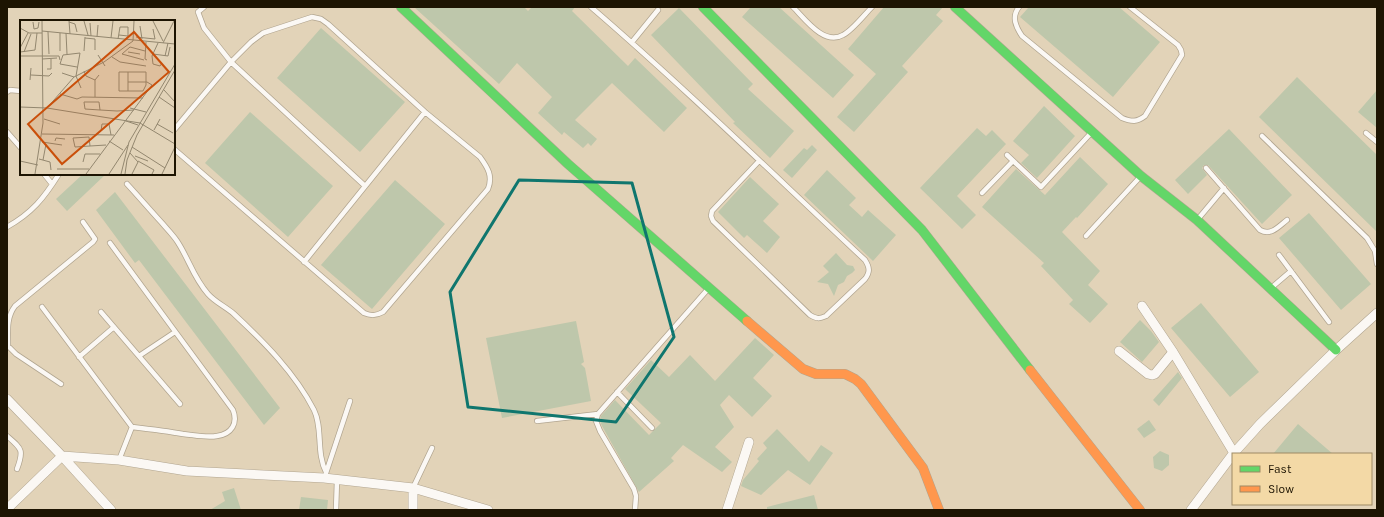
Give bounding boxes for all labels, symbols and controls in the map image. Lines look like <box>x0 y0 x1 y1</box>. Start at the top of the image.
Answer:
inset map <box>20 20 175 175</box>
legend <box>1232 453 1372 505</box>
text: Fast <box>1268 462 1292 476</box>
text: Slow <box>1268 482 1294 496</box>

